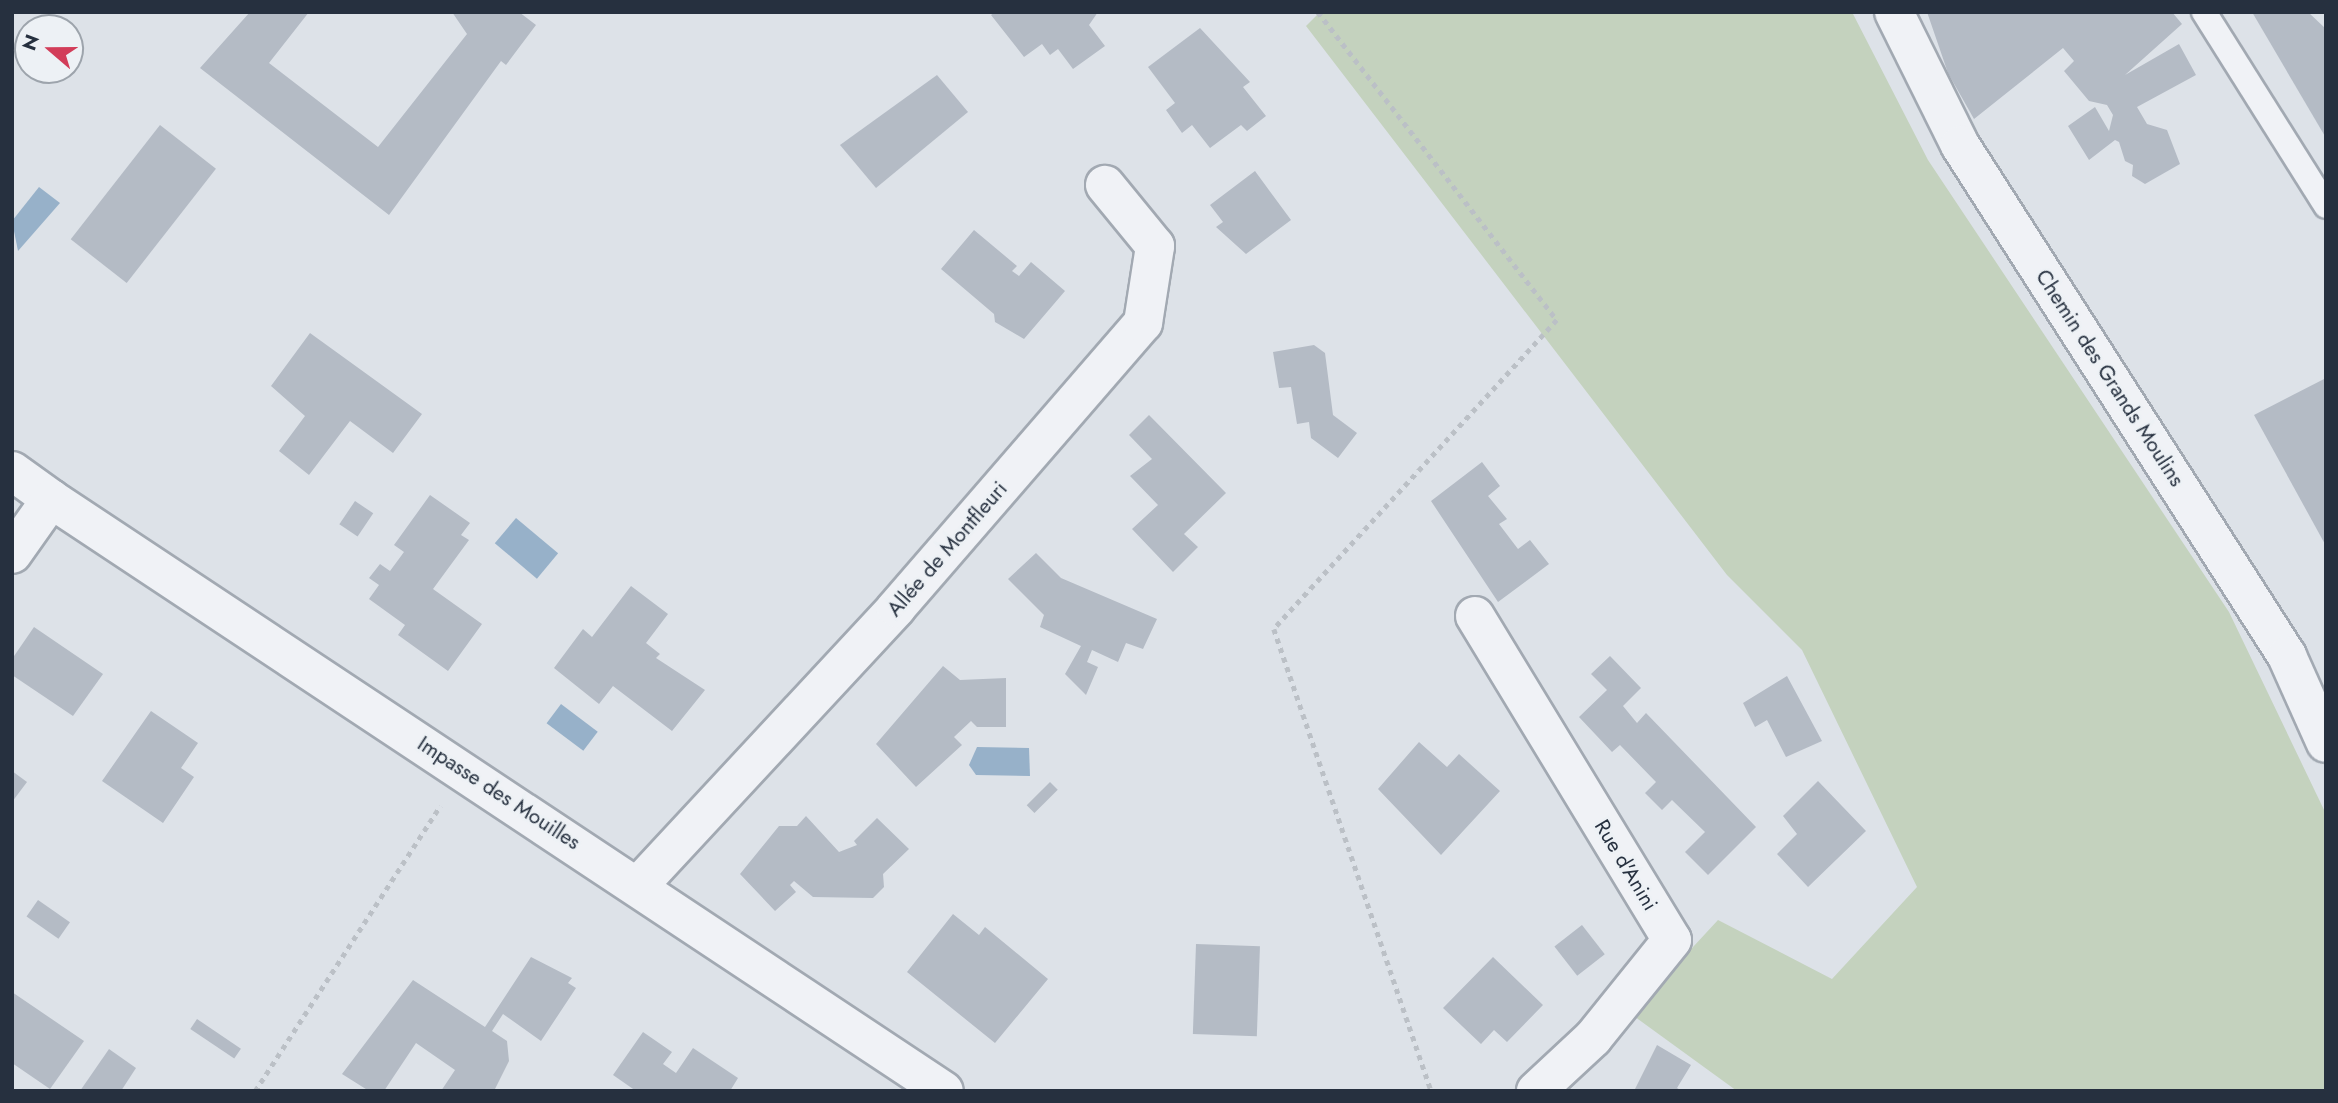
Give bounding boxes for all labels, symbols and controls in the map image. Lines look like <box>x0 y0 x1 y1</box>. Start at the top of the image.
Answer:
north arrow <box>14 14 84 84</box>
text: N <box>15 31 46 54</box>
street label: Chemin des Grands Moulins <box>2030 265 2190 491</box>
street label: Allée de Montfleuri <box>882 476 1012 622</box>
street label: Impasse des Mouilles <box>413 731 585 855</box>
street label: Rue d'Anini <box>1589 815 1663 915</box>

